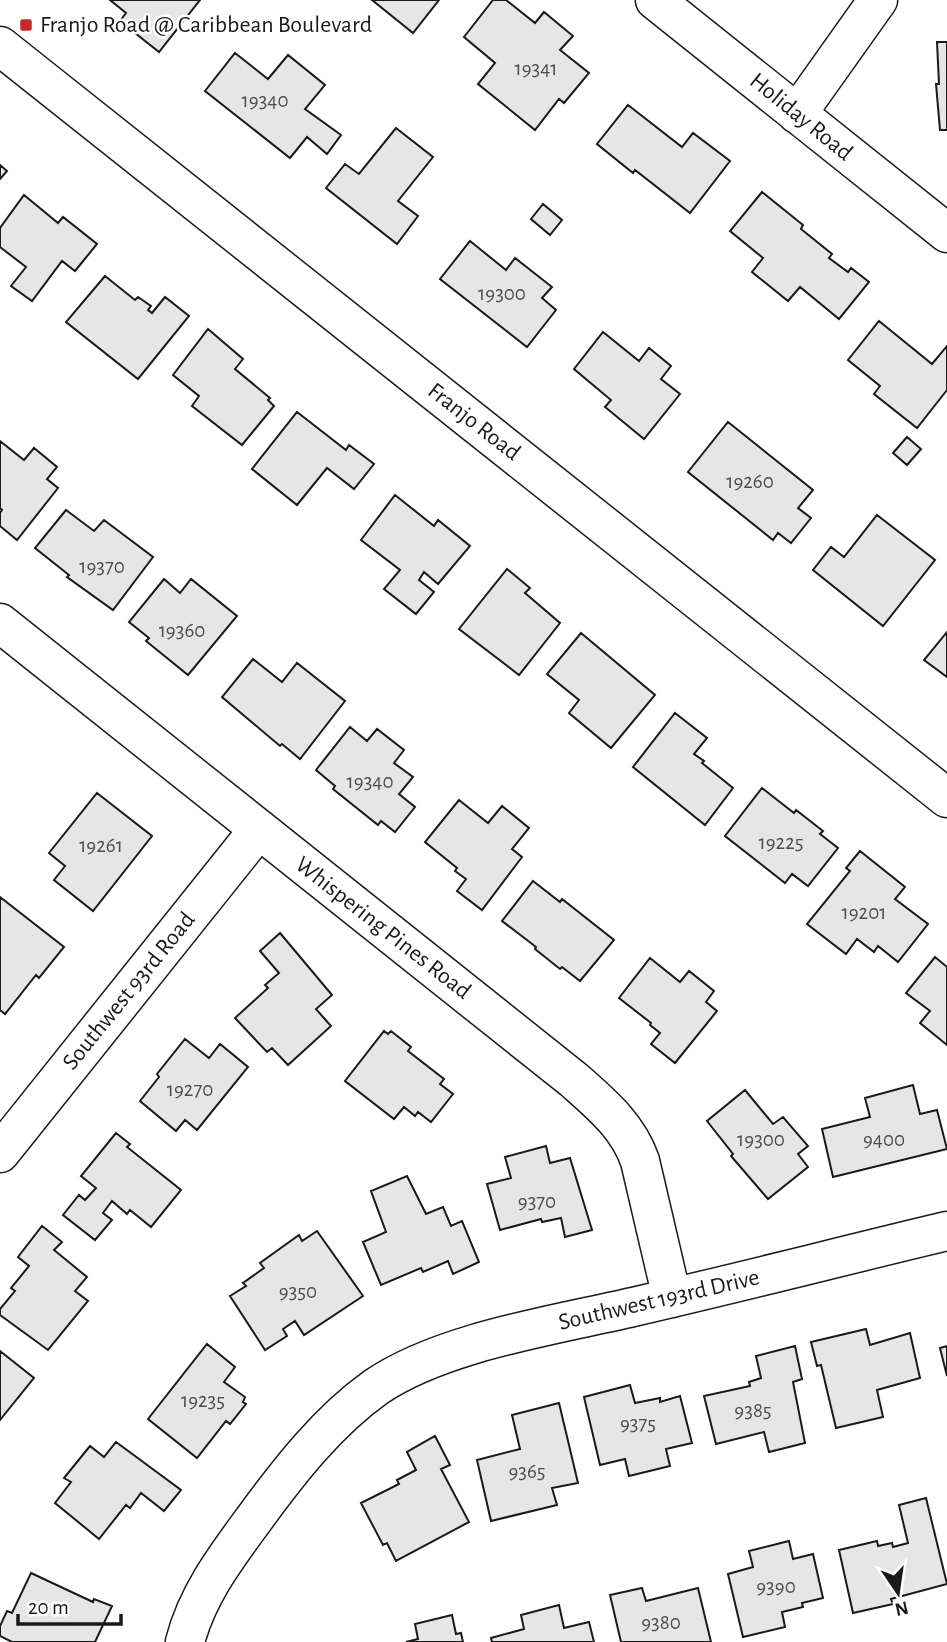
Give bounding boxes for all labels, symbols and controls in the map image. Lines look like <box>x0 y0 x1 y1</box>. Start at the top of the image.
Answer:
place label: Franjo Road @ Caribbean Boulevard <box>40 13 372 37</box>
marker: Franjo Road @ Caribbean Boulevard <box>18 17 34 33</box>
house number: 19341 <box>514 58 558 79</box>
street label: Holiday Road <box>745 68 857 166</box>
house number: 19340 <box>242 90 288 111</box>
house number: 19300 <box>478 283 526 304</box>
street label: Franjo Road <box>423 379 525 465</box>
house number: 19260 <box>726 471 774 492</box>
house number: 19370 <box>79 556 125 577</box>
house number: 19360 <box>159 620 205 641</box>
house number: 19340 <box>347 771 393 792</box>
house number: 19225 <box>759 832 803 853</box>
house number: 19261 <box>79 835 123 856</box>
street label: Whispering Pines Road <box>291 852 475 1004</box>
house number: 19201 <box>842 902 886 923</box>
street label: Southwest 93rd Road <box>58 908 200 1074</box>
house number: 19270 <box>167 1079 213 1100</box>
house number: 19300 <box>737 1129 785 1150</box>
house number: 9400 <box>863 1129 905 1150</box>
house number: 9370 <box>518 1191 556 1212</box>
street label: Southwest 193rd Drive <box>556 1265 762 1335</box>
house number: 9350 <box>279 1281 317 1302</box>
house number: 19235 <box>181 1390 225 1411</box>
house number: 9385 <box>734 1400 772 1421</box>
house number: 9375 <box>620 1413 656 1434</box>
house number: 9365 <box>508 1461 546 1482</box>
north arrow <box>863 1558 933 1628</box>
house number: 9390 <box>756 1576 796 1597</box>
scale bar <box>18 1582 121 1626</box>
text: 20 m <box>28 1597 69 1618</box>
text: N <box>893 1597 910 1619</box>
house number: 9380 <box>641 1612 681 1633</box>

